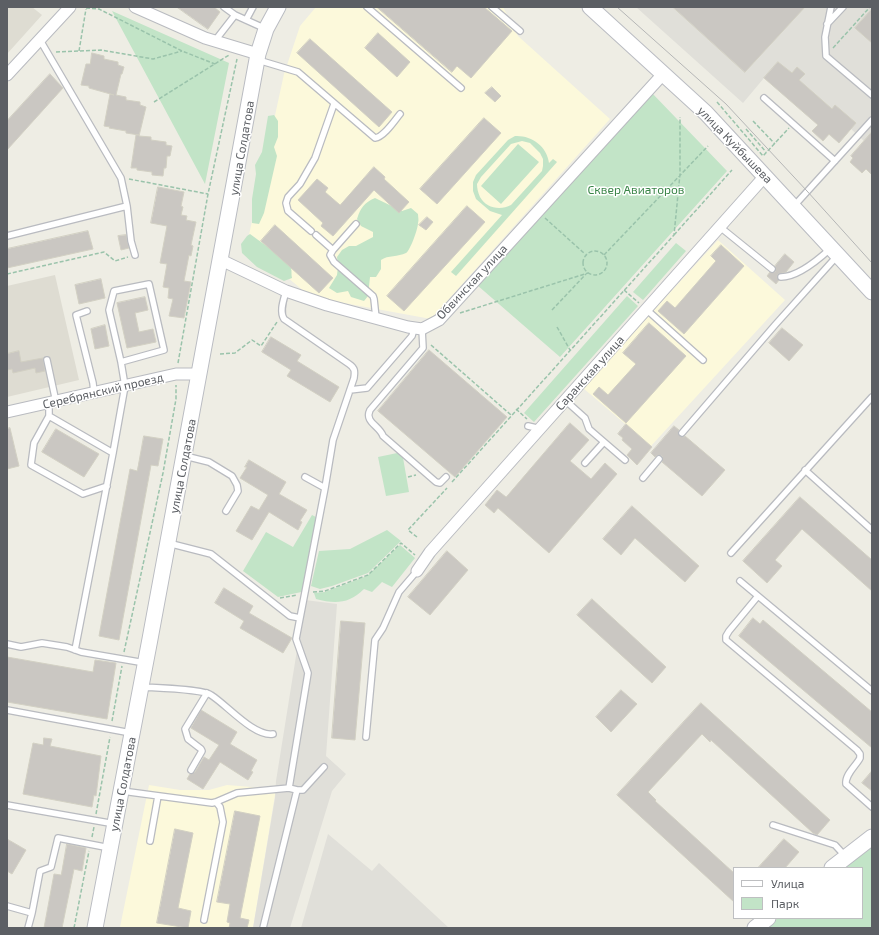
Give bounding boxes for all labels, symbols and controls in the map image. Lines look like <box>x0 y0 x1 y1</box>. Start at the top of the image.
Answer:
street label: улица Солдатова <box>227 99 257 197</box>
street label: улица Куйбышева <box>695 103 775 187</box>
park label: Сквер Авиаторов <box>588 183 684 197</box>
street label: Обвинская улица <box>434 242 510 322</box>
street label: Саранская улица <box>553 333 627 413</box>
street label: Серебрянский проезд <box>41 370 165 412</box>
street label: улица Солдатова <box>167 418 199 514</box>
street label: улица Солдатова <box>107 736 139 832</box>
legend <box>733 867 863 919</box>
text: Улица <box>771 876 804 890</box>
text: Парк <box>771 896 799 910</box>

